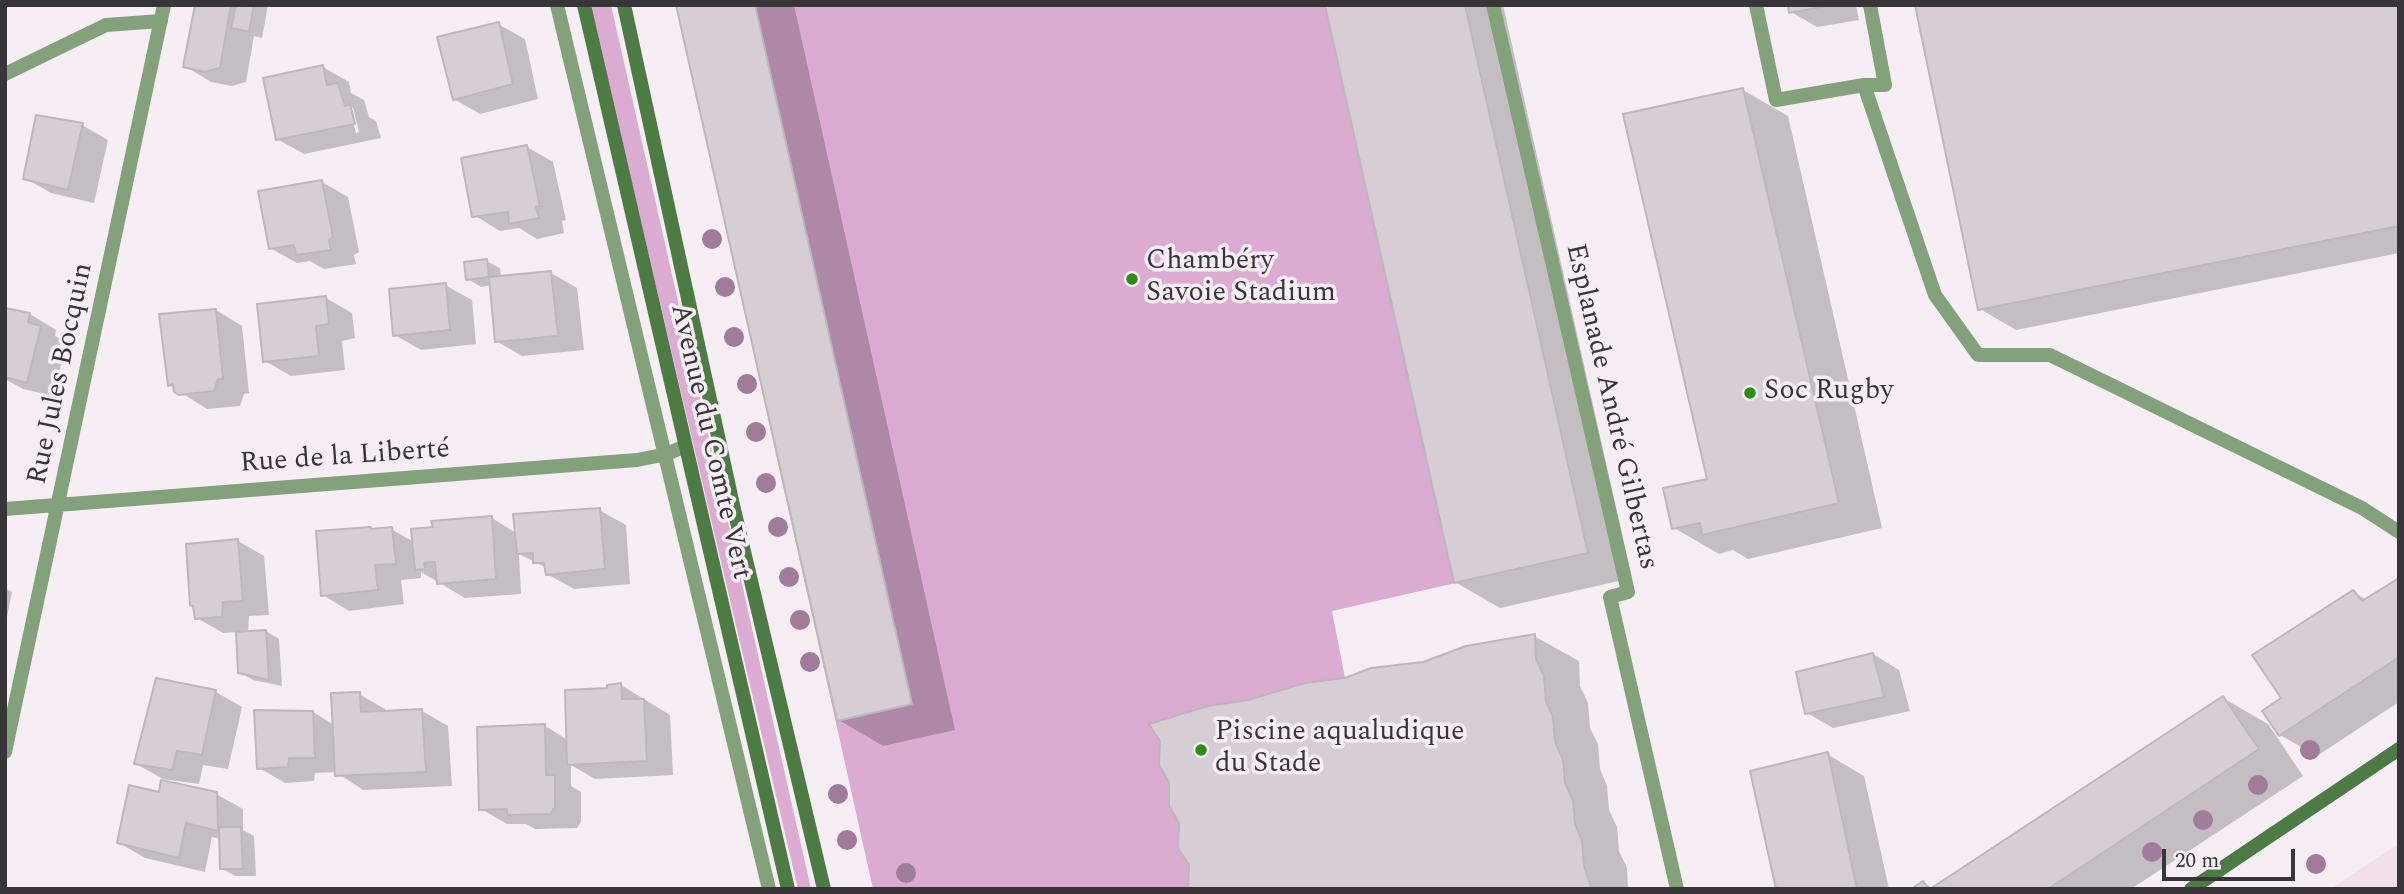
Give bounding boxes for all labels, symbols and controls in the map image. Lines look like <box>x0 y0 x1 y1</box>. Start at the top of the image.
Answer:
street label: Esplanade André Gilbertas <box>1556 241 1664 573</box>
place label: Chambéry Savoie Stadium <box>1146 246 1336 312</box>
street label: Rue Jules Bocquin <box>22 260 102 488</box>
marker: Chambéry Savoie Stadium <box>1124 271 1140 287</box>
street label: Avenue du Comte Vert <box>661 301 757 583</box>
place label: Soc Rugby <box>1764 376 1894 410</box>
marker: Soc Rugby <box>1742 385 1758 401</box>
street label: Rue de la Liberté <box>239 434 451 482</box>
place label: Piscine aqualudique du Stade <box>1215 717 1465 783</box>
marker: Piscine aqualudique du Stade <box>1193 742 1209 758</box>
scale bar <box>2166 834 2299 878</box>
text: 20 m <box>2175 845 2219 877</box>

